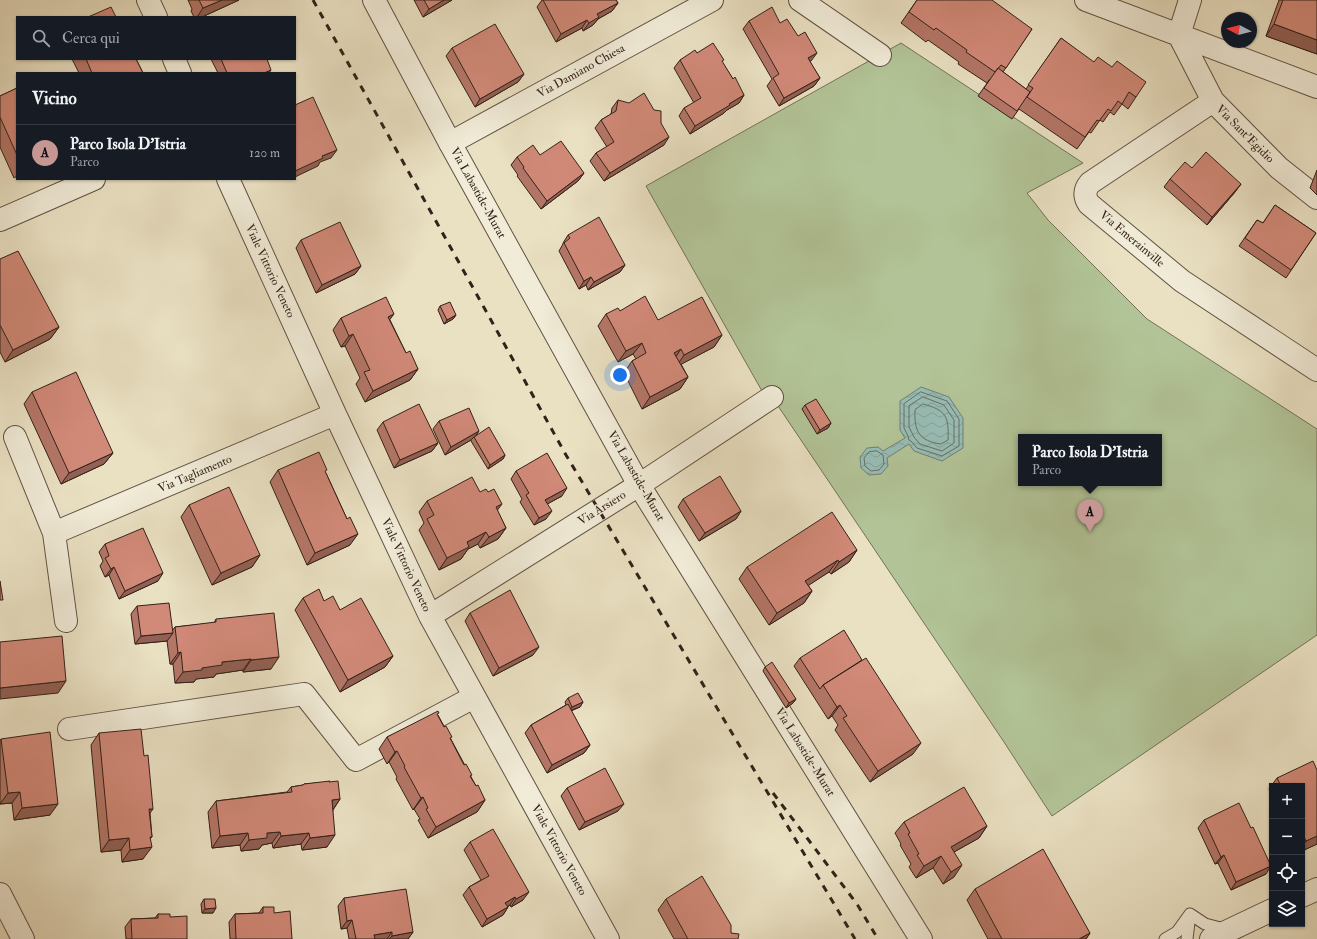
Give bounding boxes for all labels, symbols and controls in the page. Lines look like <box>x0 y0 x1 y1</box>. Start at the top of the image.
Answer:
north arrow <box>1221 12 1257 48</box>
search box <box>16 16 296 60</box>
icon: search <box>30 27 52 49</box>
text: Cerca qui <box>62 29 120 48</box>
street label: Via Damiano Chiesa <box>535 40 628 101</box>
text: Vicino <box>32 88 77 109</box>
street label: Via Sant'Egidio <box>1213 102 1277 166</box>
text: Parco Isola D'Istria <box>70 135 186 154</box>
text: A <box>41 145 49 161</box>
text: 120 m <box>249 145 280 161</box>
street label: Via Labastide-Murat <box>447 145 509 241</box>
text: Parco <box>70 154 99 170</box>
street label: Via Emerainville <box>1096 207 1168 271</box>
street label: Viale Vittorio Veneto <box>242 222 298 320</box>
your location <box>610 365 630 385</box>
street label: Via Labastide-Murat <box>604 428 668 524</box>
popup <box>1018 434 1162 486</box>
text: Parco Isola D'Istria <box>1032 443 1148 462</box>
street label: Via Tagliamento <box>156 452 234 496</box>
text: Parco <box>1032 462 1061 478</box>
street label: Via Arsiero <box>575 487 629 529</box>
pin: A <box>1077 499 1103 532</box>
street label: Viale Vittorio Veneto <box>378 516 434 614</box>
street label: Via Labastide-Murat <box>772 705 838 799</box>
map controls <box>1269 783 1305 927</box>
button: + <box>1269 783 1305 819</box>
street label: Viale Vittorio Veneto <box>528 802 590 898</box>
button: − <box>1269 819 1305 855</box>
button: locate <box>1269 855 1305 891</box>
button: layers <box>1269 891 1305 927</box>

